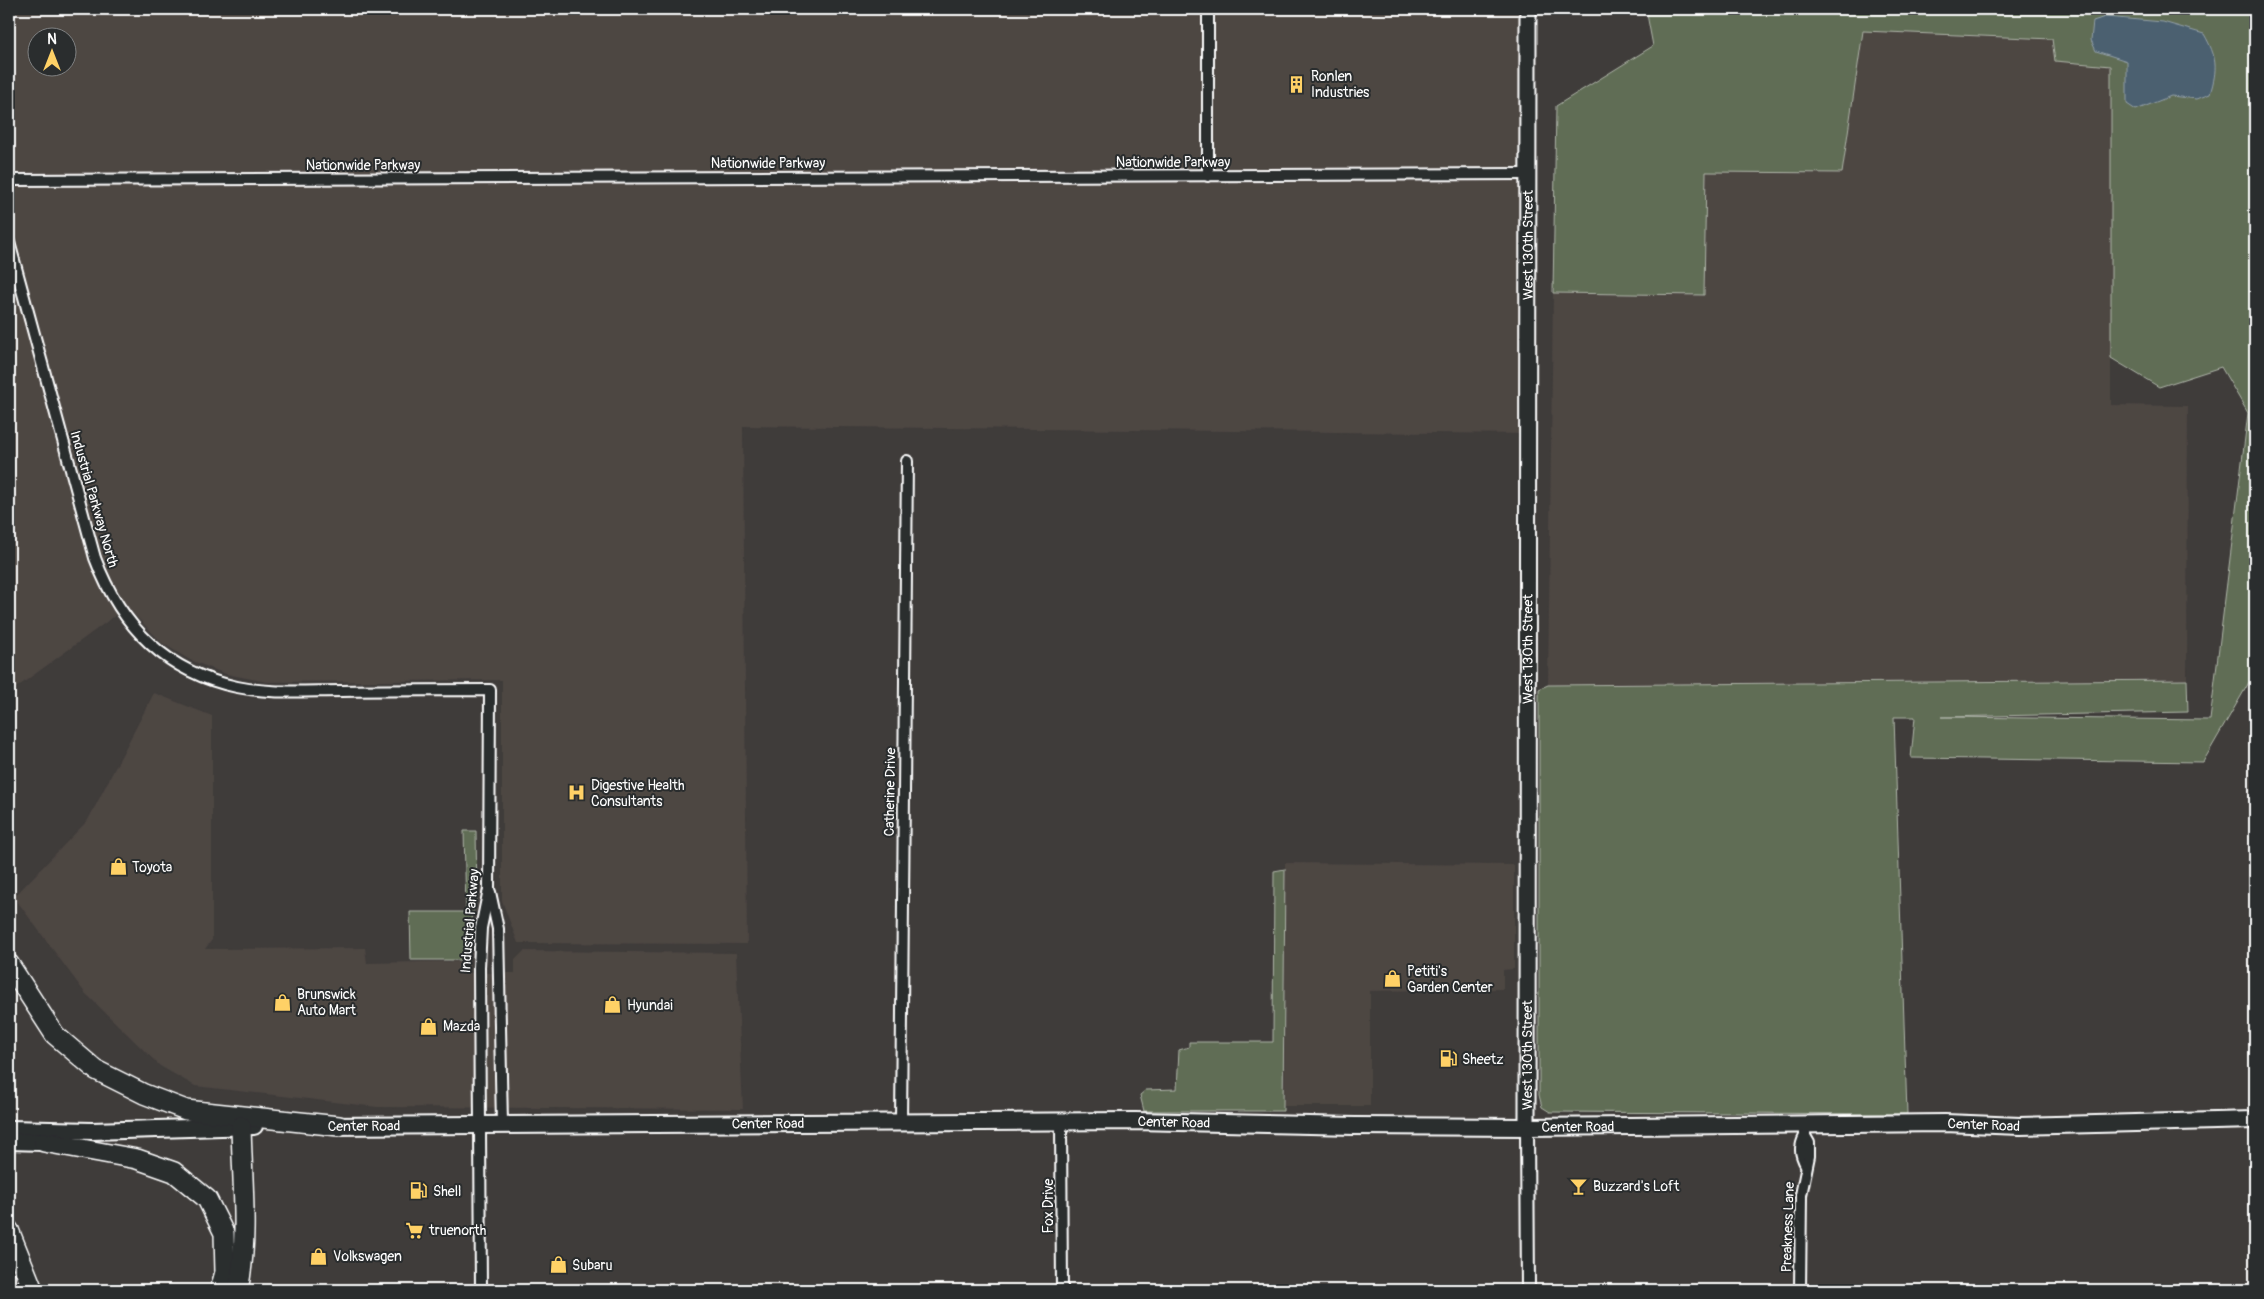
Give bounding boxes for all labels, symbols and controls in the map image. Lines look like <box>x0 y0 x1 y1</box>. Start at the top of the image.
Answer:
north arrow <box>28 28 78 78</box>
text: N <box>47 31 57 48</box>
place label: Ronlen Industries <box>1311 68 1370 101</box>
building icon: Ronlen Industries <box>1287 74 1307 94</box>
street label: Nationwide Parkway <box>1116 154 1230 171</box>
street label: Nationwide Parkway <box>711 155 825 172</box>
street label: Nationwide Parkway <box>306 157 420 174</box>
street label: West 130th Street <box>1519 190 1536 300</box>
street label: Industrial Parkway North <box>66 429 122 569</box>
street label: West 130th Street <box>1519 594 1536 704</box>
street label: Catherine Drive <box>881 747 899 837</box>
place label: Digestive Health Consultants <box>591 777 685 810</box>
hospital icon: Digestive Health Consultants <box>567 783 587 803</box>
shop icon: Toyota <box>108 857 128 877</box>
place label: Toyota <box>132 859 172 876</box>
street label: Industrial Parkway <box>457 868 483 974</box>
place label: Petiti's Garden Center <box>1407 963 1493 996</box>
shop icon: Petiti's Garden Center <box>1383 969 1403 989</box>
place label: Brunswick Auto Mart <box>297 986 356 1019</box>
shop icon: Brunswick Auto Mart <box>273 992 293 1012</box>
shop icon: Hyundai <box>603 995 623 1015</box>
place label: Hyundai <box>627 997 673 1014</box>
street label: West 130th Street <box>1519 1000 1536 1110</box>
shop icon: Mazda <box>419 1016 439 1036</box>
place label: Mazda <box>443 1018 480 1035</box>
fuel station icon: Sheetz <box>1438 1049 1458 1069</box>
place label: Sheetz <box>1462 1051 1503 1068</box>
street label: Center Road <box>1137 1113 1211 1131</box>
street label: Center Road <box>732 1115 805 1132</box>
street label: Center Road <box>1947 1115 2021 1135</box>
street label: Center Road <box>328 1117 401 1134</box>
street label: Center Road <box>1541 1118 1614 1135</box>
bar icon: Buzzard's Loft <box>1569 1176 1589 1196</box>
street label: Fox Drive <box>1040 1178 1057 1234</box>
place label: Buzzard's Loft <box>1593 1178 1680 1195</box>
fuel station icon: Shell <box>409 1181 429 1201</box>
street label: Preakness Lane <box>1778 1181 1798 1273</box>
place label: Shell <box>433 1183 461 1200</box>
supermarket icon: truenorth <box>405 1220 425 1240</box>
place label: truenorth <box>428 1222 486 1239</box>
shop icon: Volkswagen <box>309 1246 329 1266</box>
place label: Volkswagen <box>333 1248 402 1265</box>
shop icon: Subaru <box>548 1255 568 1275</box>
place label: Subaru <box>572 1257 613 1274</box>

